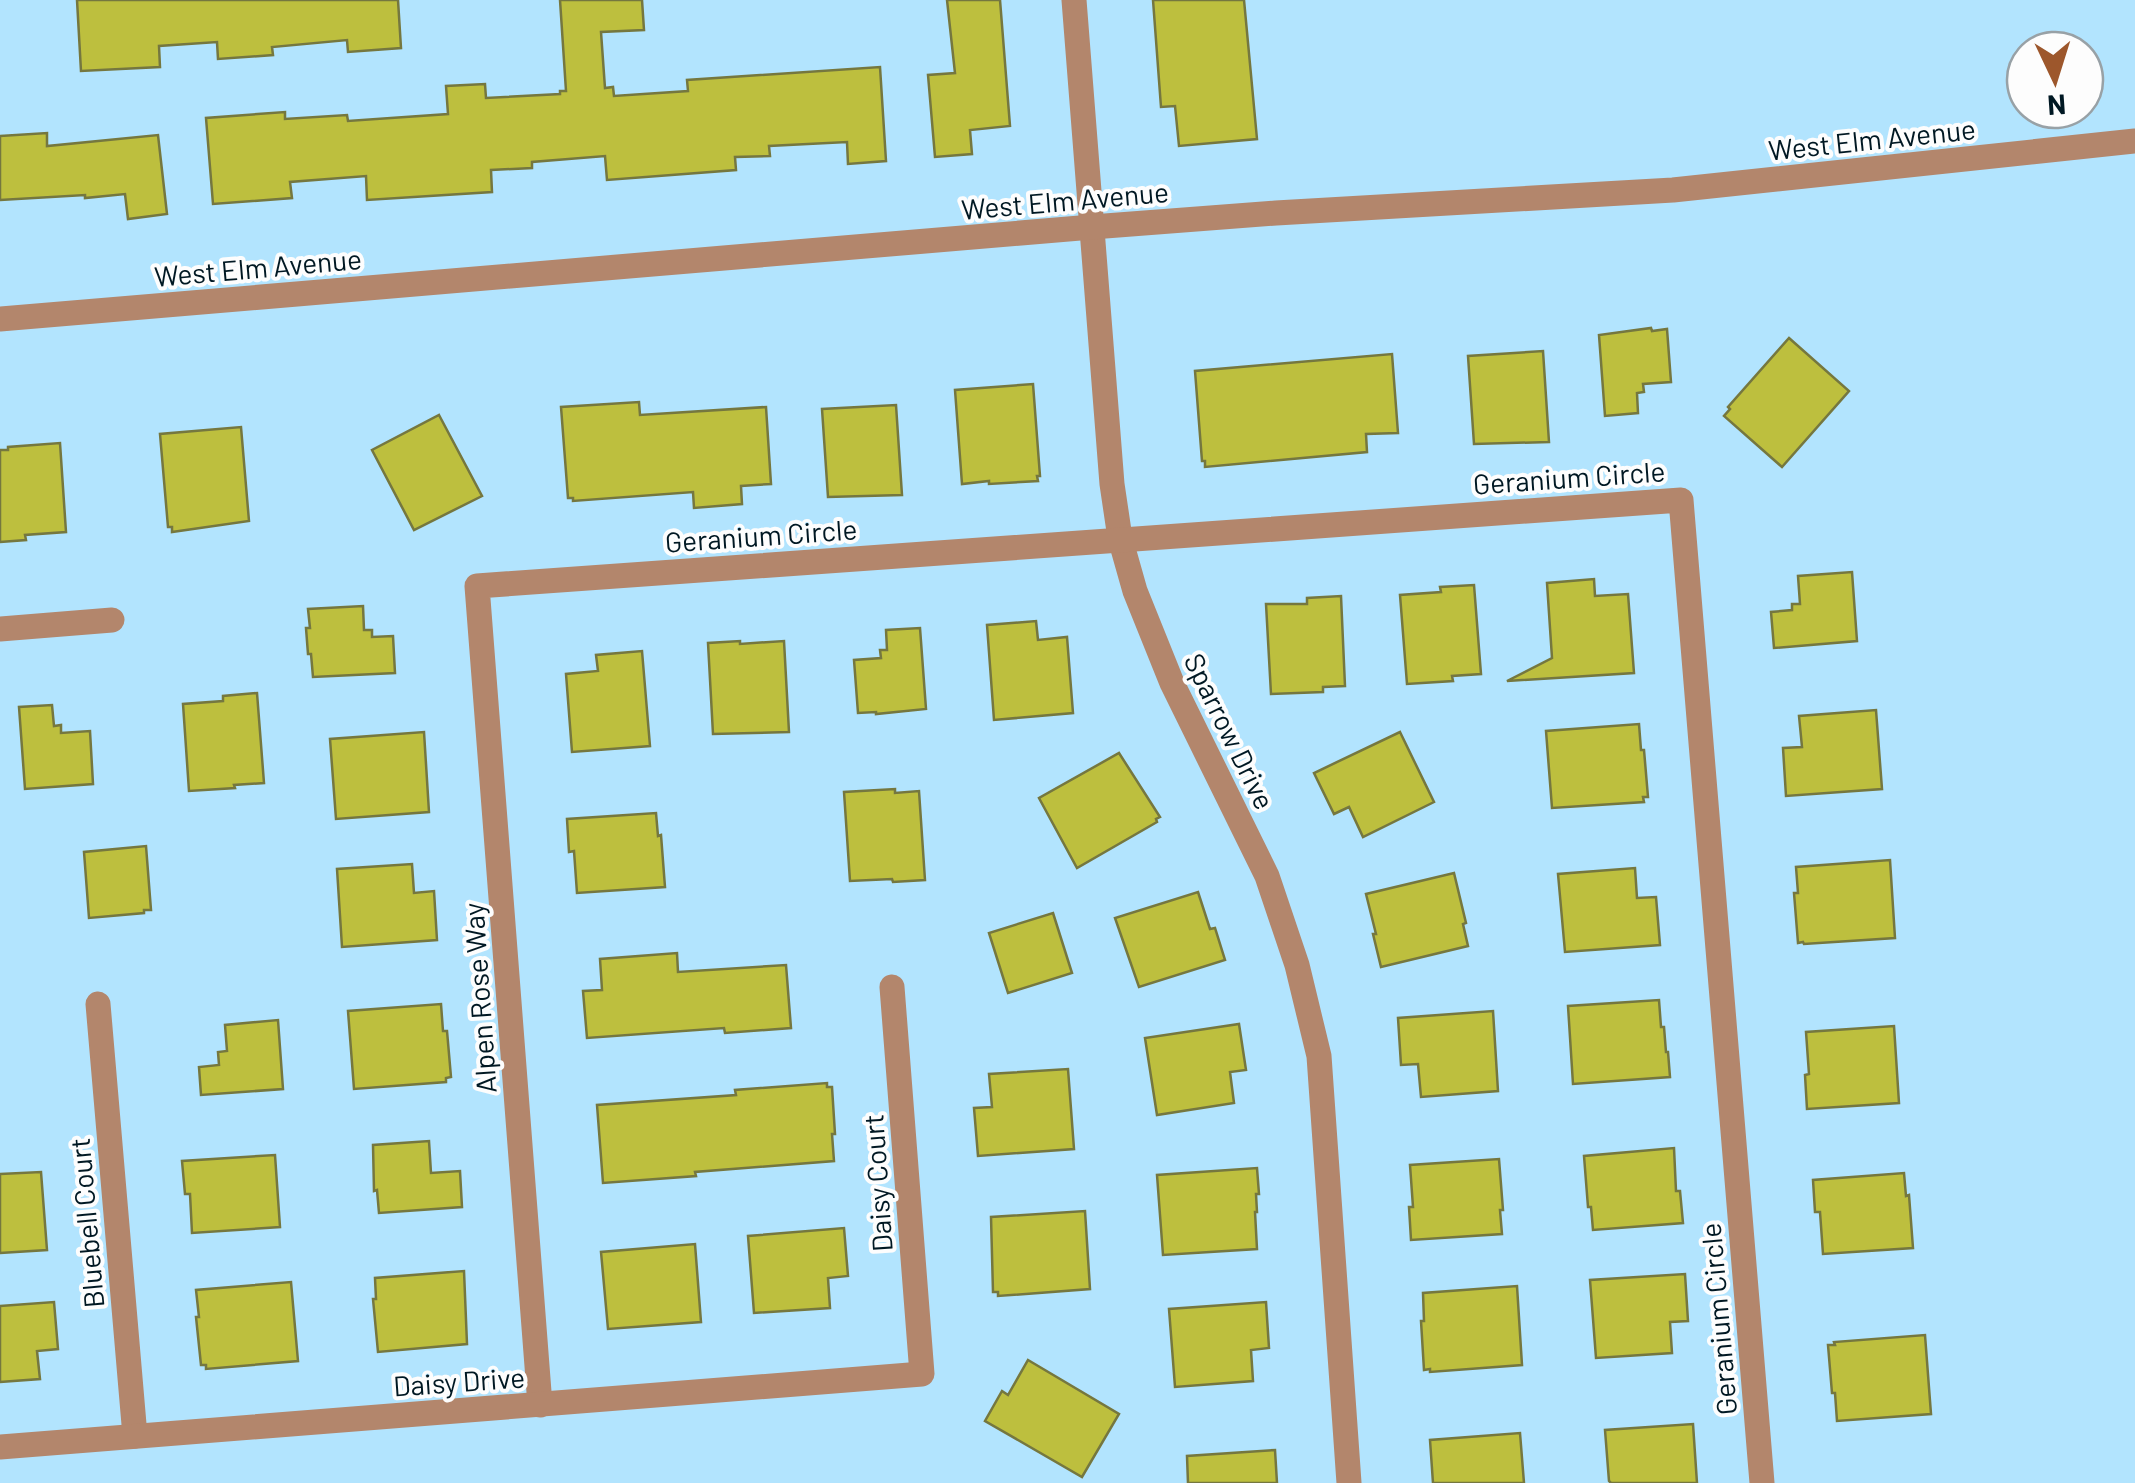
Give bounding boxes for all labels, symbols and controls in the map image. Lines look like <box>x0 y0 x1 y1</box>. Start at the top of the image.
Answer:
north arrow <box>2005 30 2105 130</box>
text: N <box>2046 88 2067 124</box>
street label: West Elm Avenue <box>1767 111 1977 167</box>
street label: West Elm Avenue <box>960 174 1170 226</box>
street label: West Elm Avenue <box>153 241 363 293</box>
street label: Geranium Circle <box>1472 453 1666 501</box>
street label: Geranium Circle <box>664 511 858 559</box>
street label: Sparrow Drive <box>1178 647 1282 815</box>
street label: Alpen Rose Way <box>455 902 503 1094</box>
street label: Daisy Court <box>855 1113 899 1253</box>
street label: Bluebell Court <box>62 1137 110 1309</box>
street label: Geranium Circle <box>1693 1222 1743 1416</box>
street label: Daisy Drive <box>392 1359 526 1403</box>

